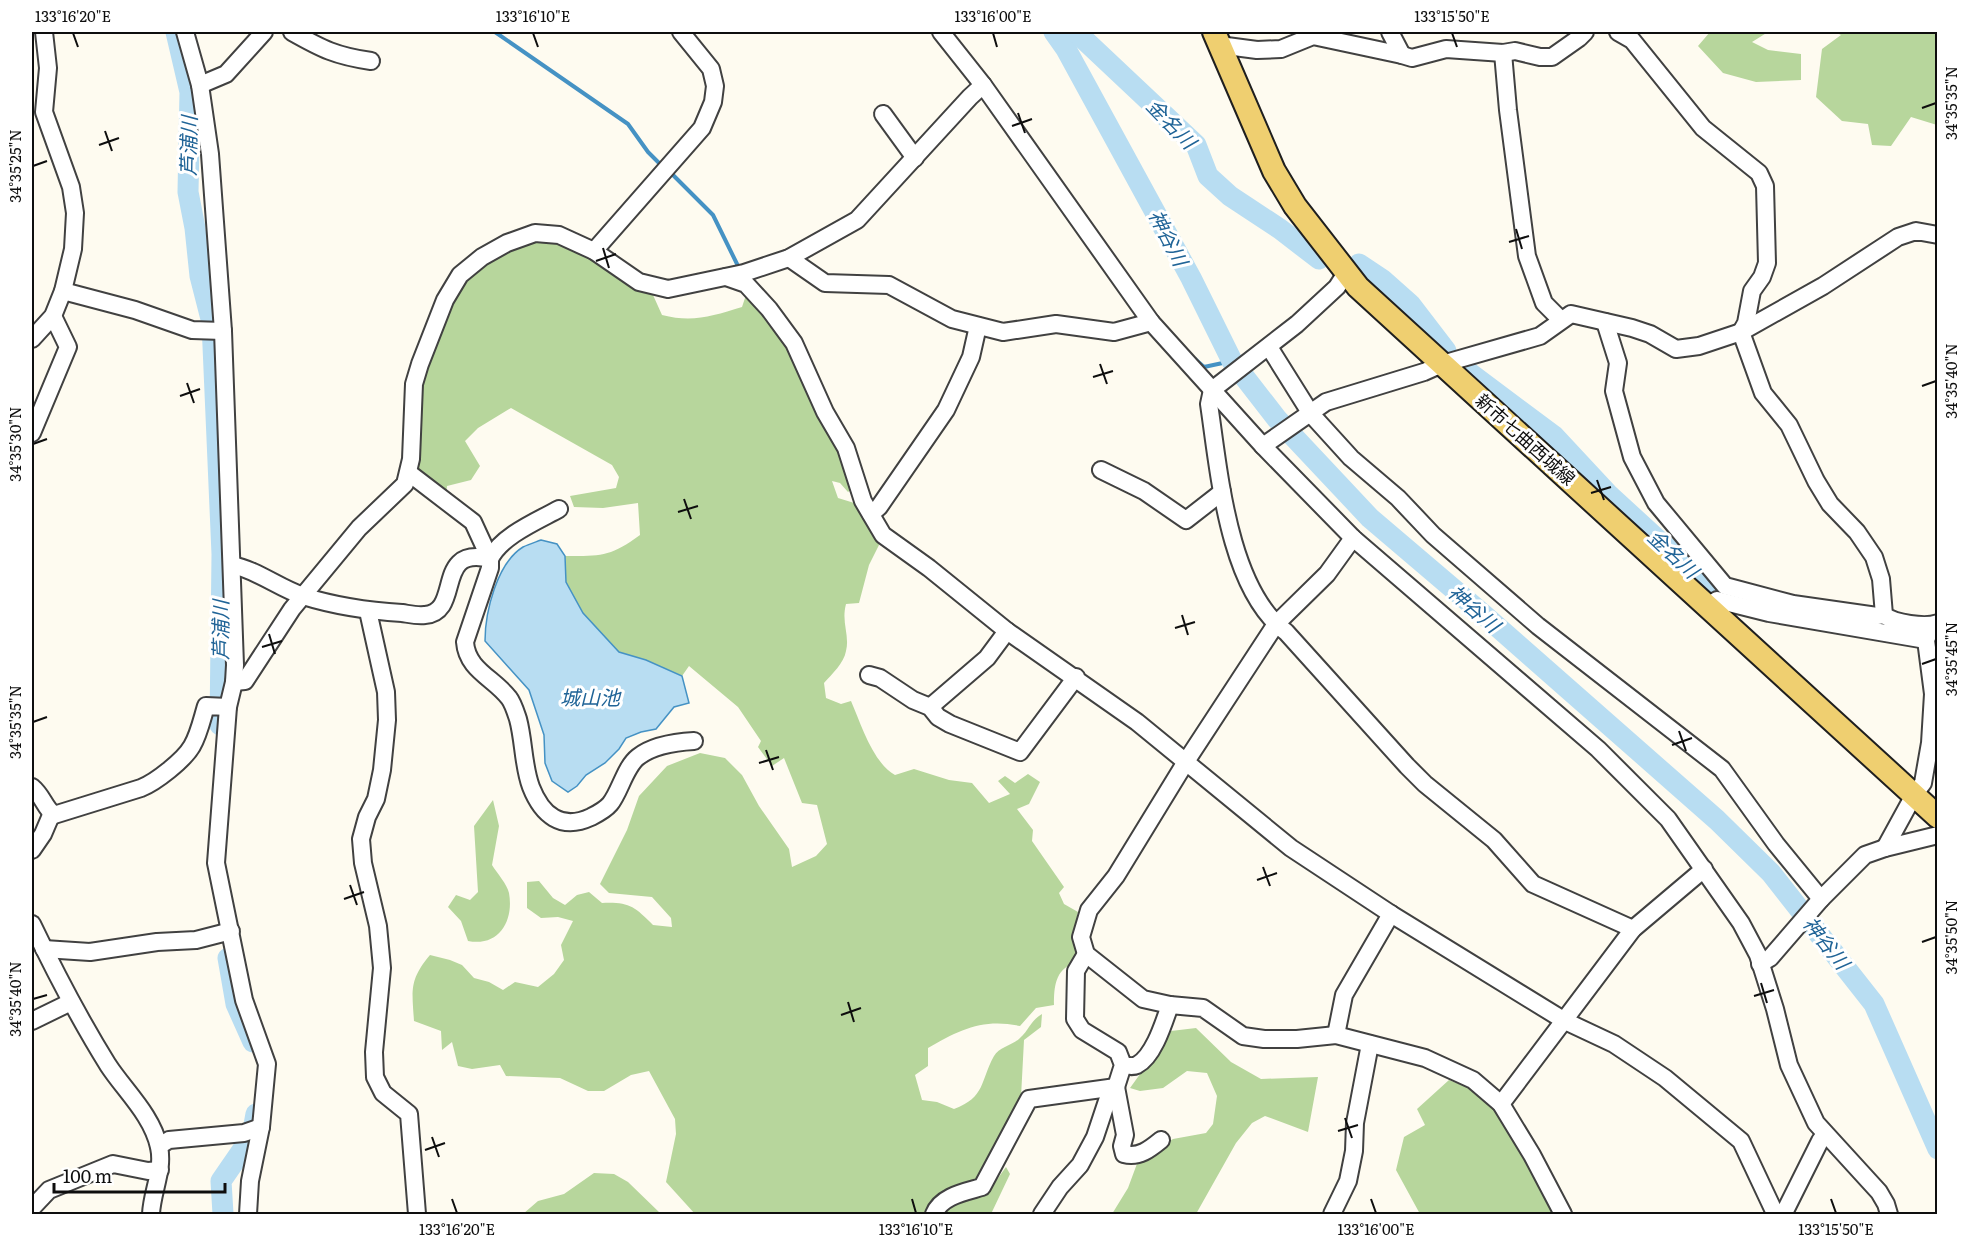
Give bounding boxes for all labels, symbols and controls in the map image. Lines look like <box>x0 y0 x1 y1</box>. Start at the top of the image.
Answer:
text: 133°16'20"E <box>35 4 111 27</box>
text: 133°16'10"E <box>496 4 570 27</box>
text: 133°16'00"E <box>954 4 1032 27</box>
text: 133°15'50"E <box>1414 4 1490 27</box>
text: 34°35'35"N <box>1939 66 1962 140</box>
water label: 金名川 <box>1141 91 1205 156</box>
water label: 芦浦川 <box>171 114 203 176</box>
text: 34°35'25"N <box>3 129 26 203</box>
water label: 神谷川 <box>1143 204 1198 272</box>
text: 34°35'40"N <box>1939 343 1962 419</box>
street label: 新市七曲西城線 <box>1470 387 1582 491</box>
text: 34°35'30"N <box>3 406 26 482</box>
water label: 金名川 <box>1642 521 1708 585</box>
water label: 神谷川 <box>1443 576 1509 640</box>
water label: 芦浦川 <box>204 598 234 660</box>
text: 34°35'45"N <box>1939 622 1962 696</box>
water label: 城山池 <box>560 681 622 711</box>
text: 34°35'35"N <box>3 685 26 759</box>
text: 34°35'50"N <box>1939 900 1962 974</box>
water label: 神谷川 <box>1797 909 1859 976</box>
text: 34°35'40"N <box>3 961 26 1037</box>
scale bar <box>54 1156 225 1194</box>
text: 100 m <box>63 1162 112 1189</box>
text: 133°16'20"E <box>419 1217 495 1240</box>
text: 133°16'10"E <box>879 1217 953 1240</box>
text: 133°16'00"E <box>1337 1217 1415 1240</box>
text: 133°15'50"E <box>1798 1217 1874 1240</box>

